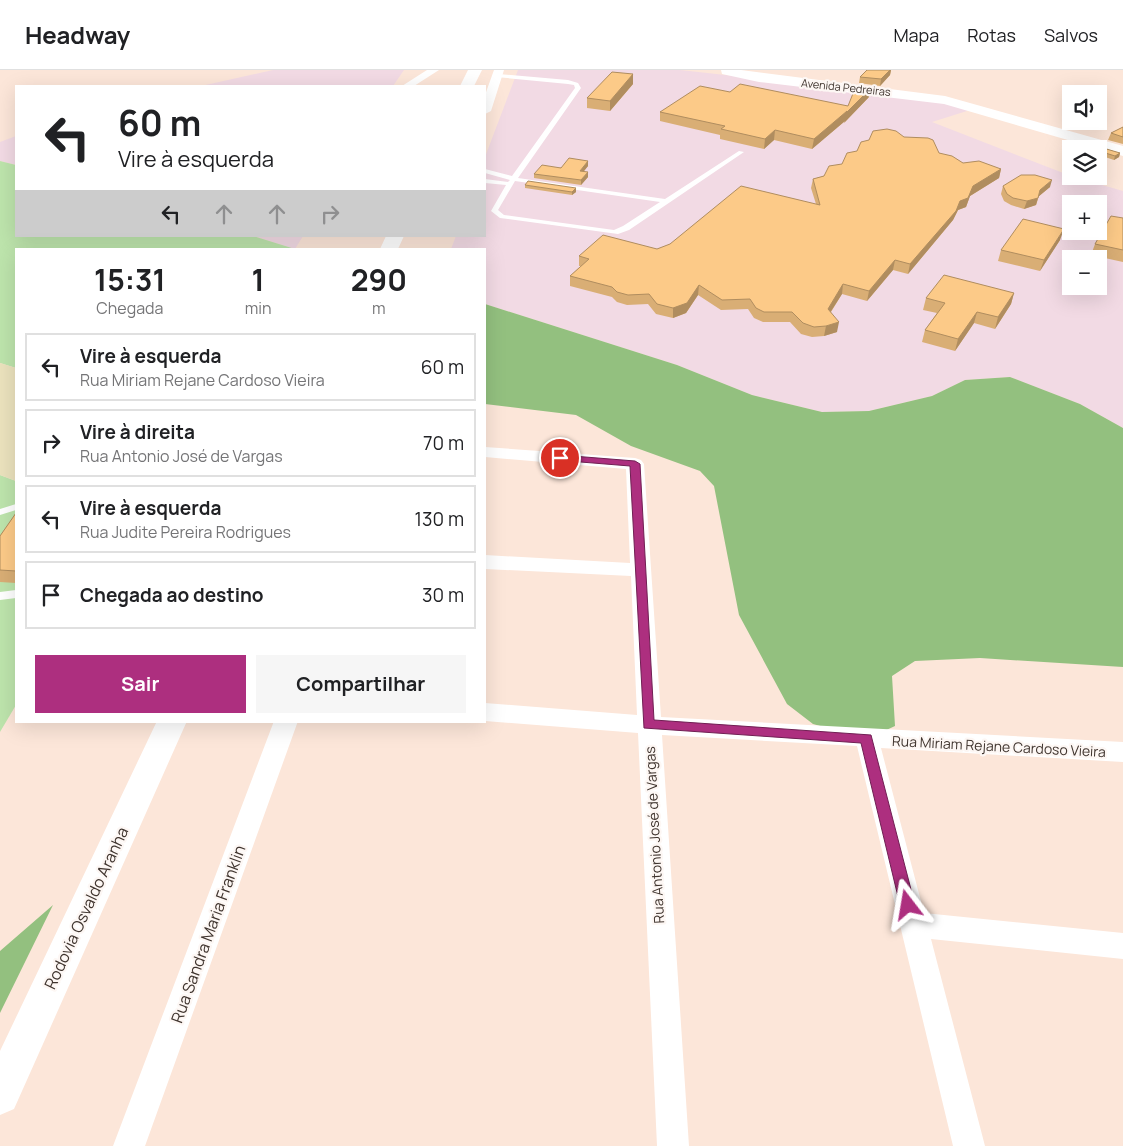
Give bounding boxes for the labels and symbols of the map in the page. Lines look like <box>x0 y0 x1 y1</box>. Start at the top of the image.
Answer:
street label: Avenida Pedreiras <box>800 75 892 99</box>
pin <box>539 437 581 479</box>
street label: Rua Miriam Rejane Cardoso Vieira <box>892 731 1106 761</box>
street label: Rua Antonio José de Vargas <box>640 746 668 924</box>
street label: Rodovia Osvaldo Aranha <box>39 823 133 993</box>
street label: Rua Sandra Maria Franklin <box>166 842 250 1026</box>
position arrow <box>881 878 933 930</box>

